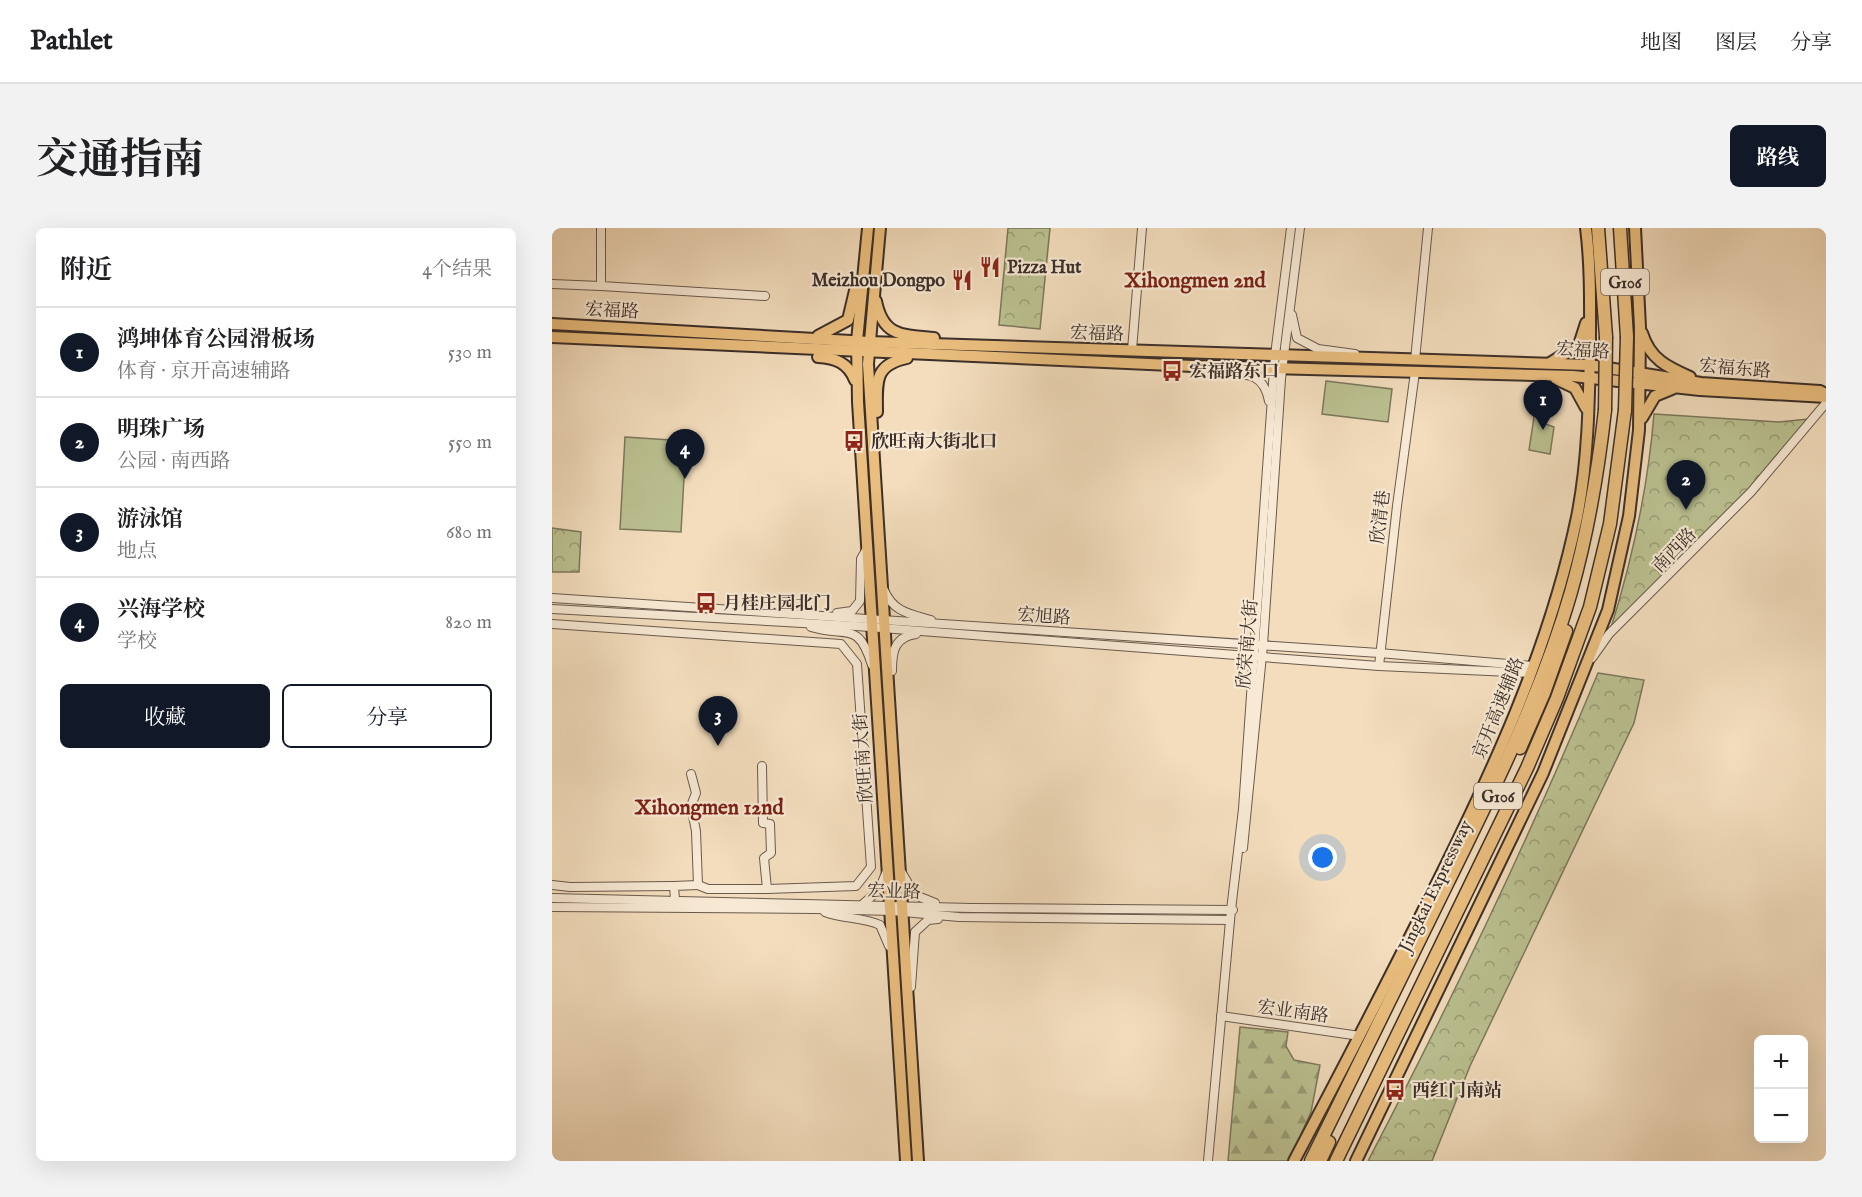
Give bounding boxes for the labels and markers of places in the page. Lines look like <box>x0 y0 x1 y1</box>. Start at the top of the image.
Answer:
restaurant icon: Pizza Hut <box>978 255 1002 279</box>
place label: Pizza Hut <box>1007 257 1082 280</box>
restaurant icon: Meizhou Dongpo <box>950 268 974 292</box>
place label: Meizhou Dongpo <box>812 270 945 293</box>
bus stop icon: 宏福路东口 <box>1160 359 1184 383</box>
place label: 宏福路东口 <box>1189 361 1279 384</box>
pin: 1 <box>1524 380 1562 430</box>
bus stop icon: 欣旺南大街北口 <box>842 429 866 453</box>
pin: 4 <box>666 430 704 479</box>
place label: 欣旺南大街北口 <box>871 431 997 454</box>
pin: 2 <box>1666 460 1706 510</box>
bus stop icon: 月桂庄园北门 <box>694 591 718 615</box>
place label: 月桂庄园北门 <box>723 593 831 616</box>
pin: 3 <box>698 696 738 746</box>
bus stop icon: 西红门南站 <box>1383 1078 1407 1102</box>
place label: 西红门南站 <box>1412 1080 1502 1103</box>

